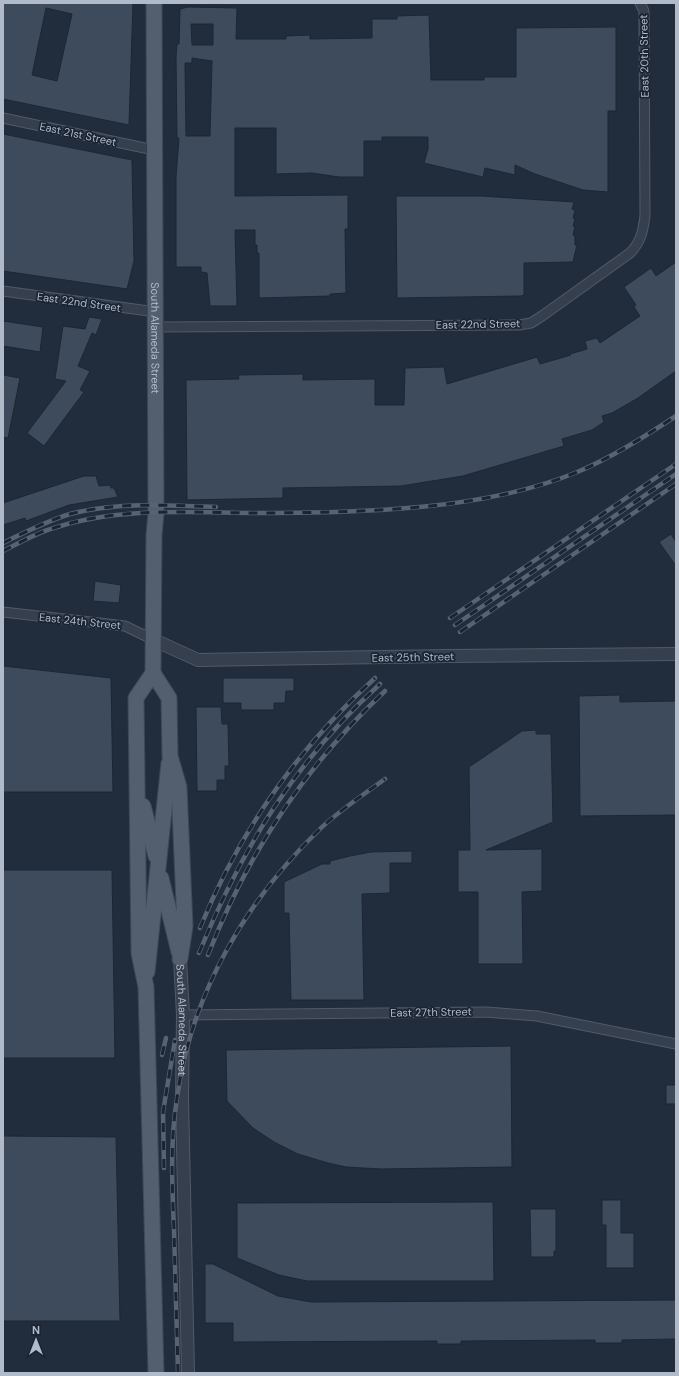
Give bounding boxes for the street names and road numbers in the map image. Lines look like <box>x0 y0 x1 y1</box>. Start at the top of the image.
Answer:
street label: East 20th Street <box>636 14 652 98</box>
street label: East 21st Street <box>38 119 118 149</box>
street label: South Alameda Street <box>148 282 163 394</box>
street label: East 22nd Street <box>36 289 122 315</box>
street label: East 22nd Street <box>436 316 520 332</box>
street label: East 24th Street <box>38 610 122 632</box>
street label: East 25th Street <box>372 649 454 665</box>
street label: South Alameda Street <box>173 964 190 1076</box>
street label: East 27th Street <box>390 1004 472 1020</box>

